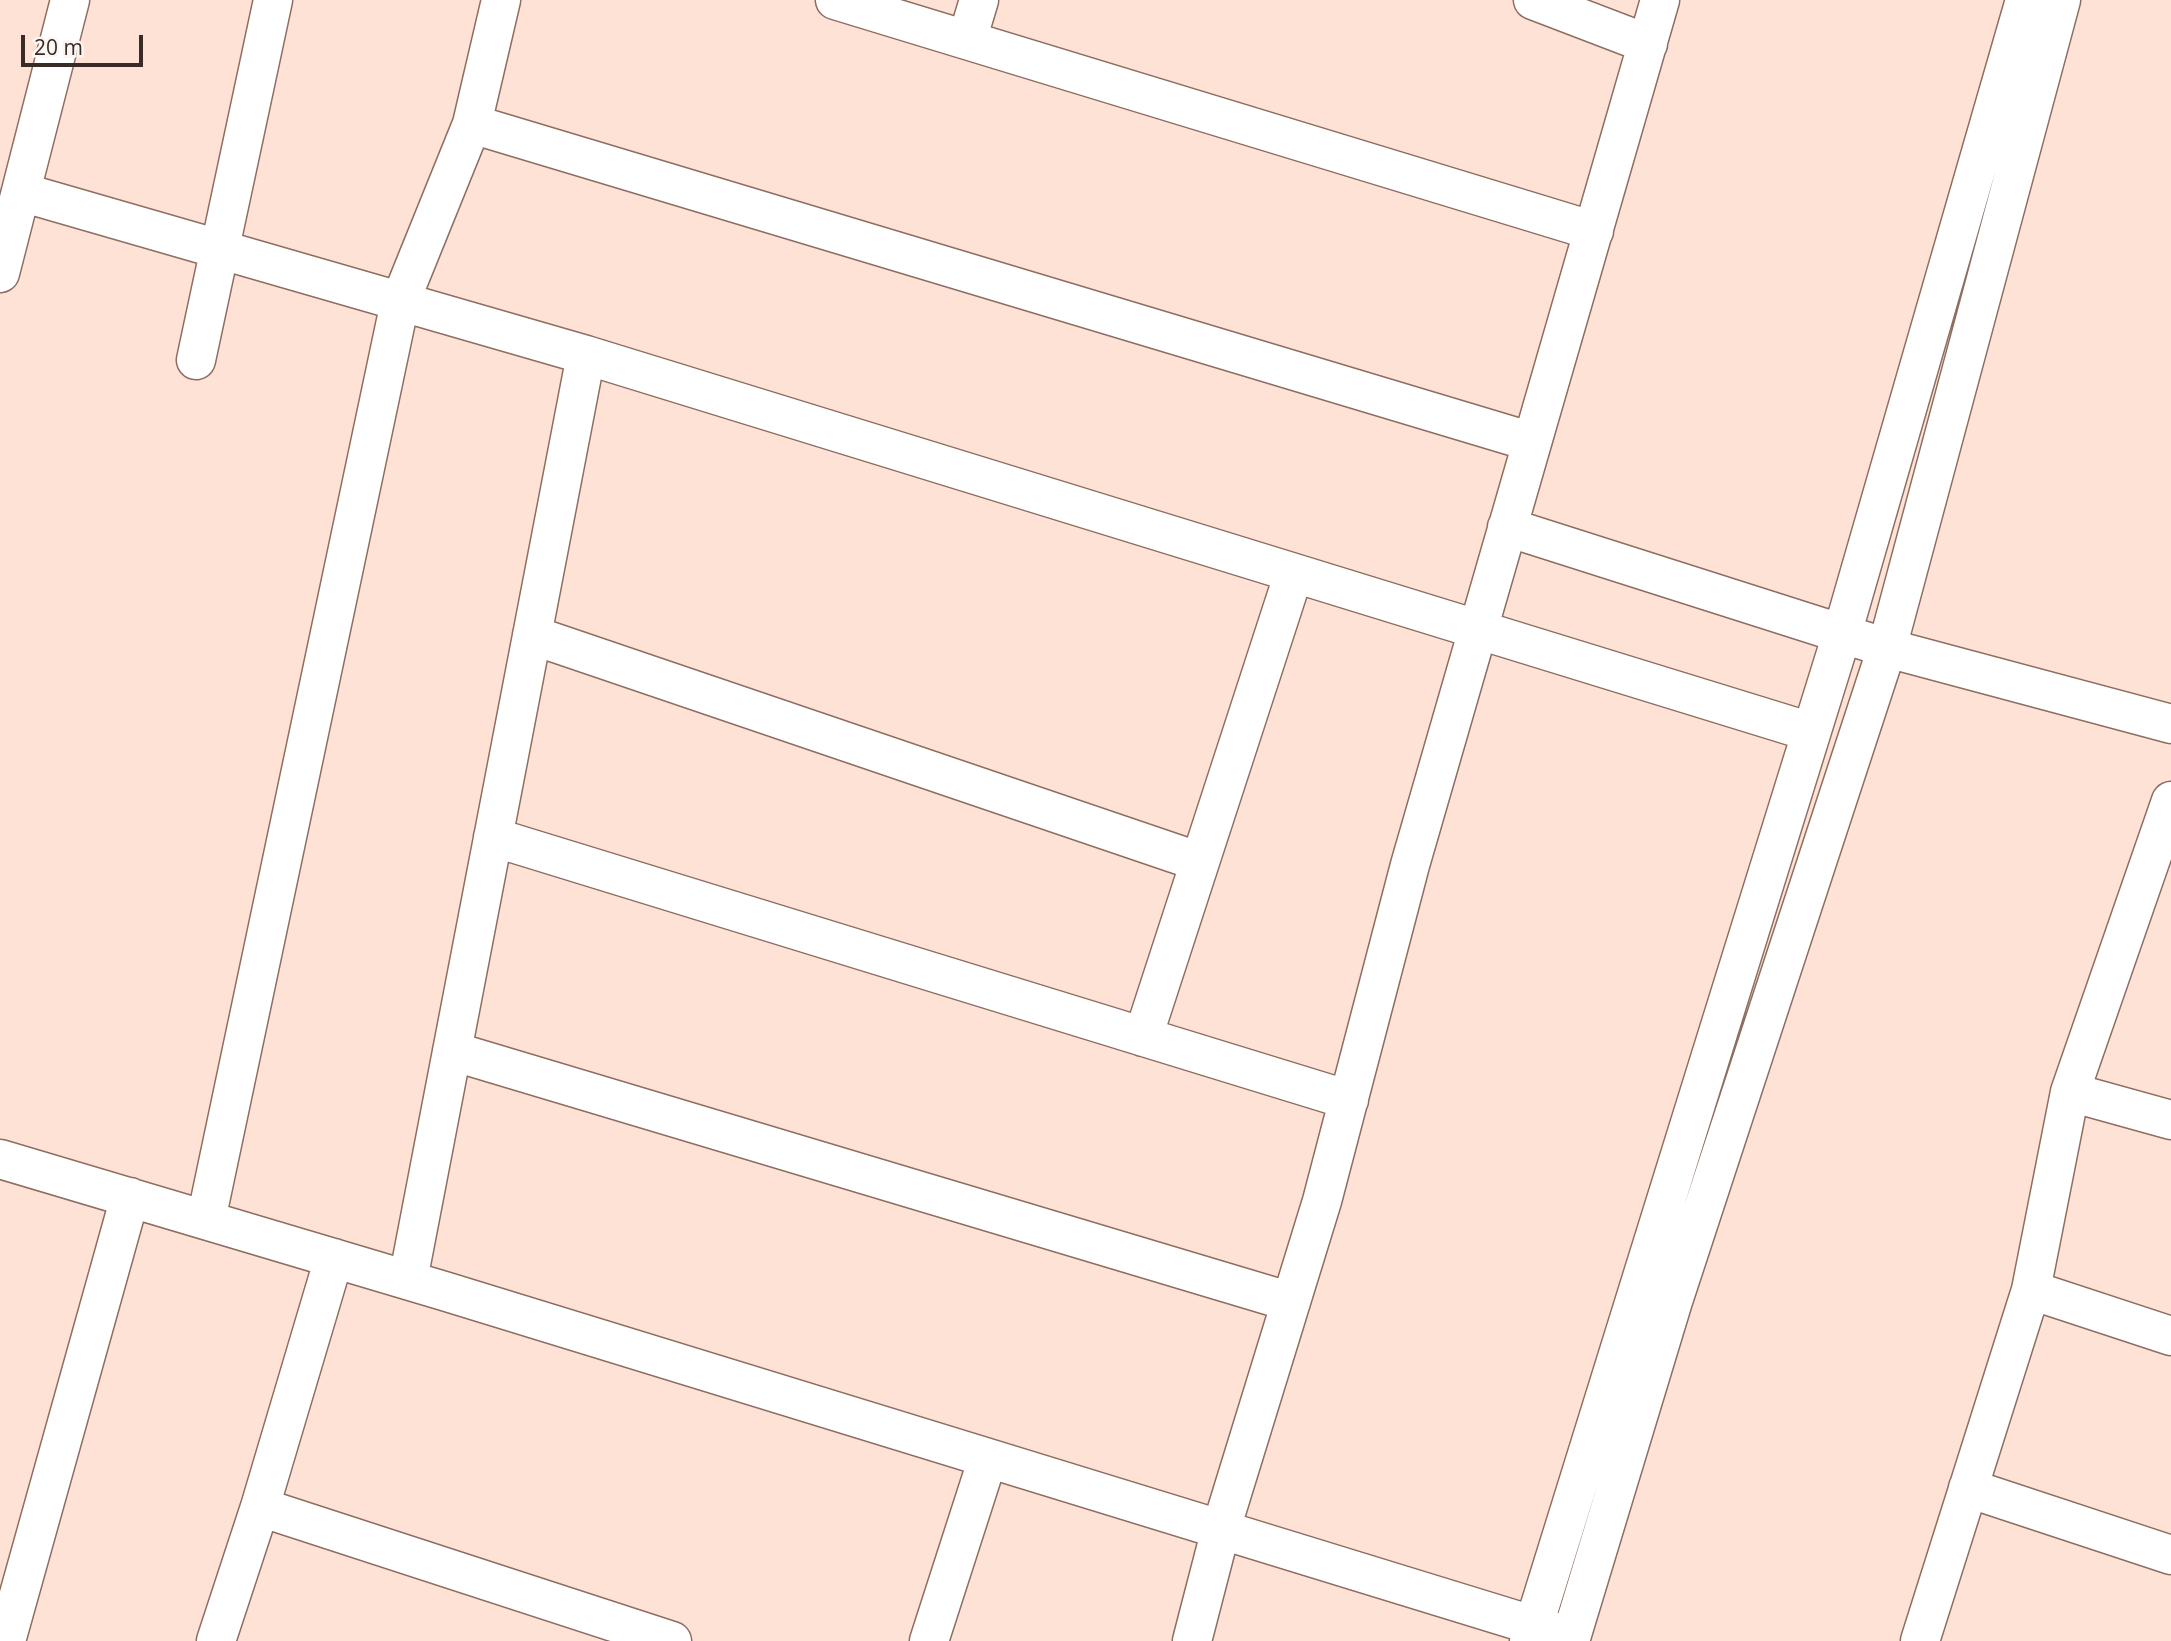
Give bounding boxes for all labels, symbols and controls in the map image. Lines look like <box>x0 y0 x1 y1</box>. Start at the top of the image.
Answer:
scale bar <box>24 21 147 65</box>
text: 20 m <box>34 33 83 61</box>

